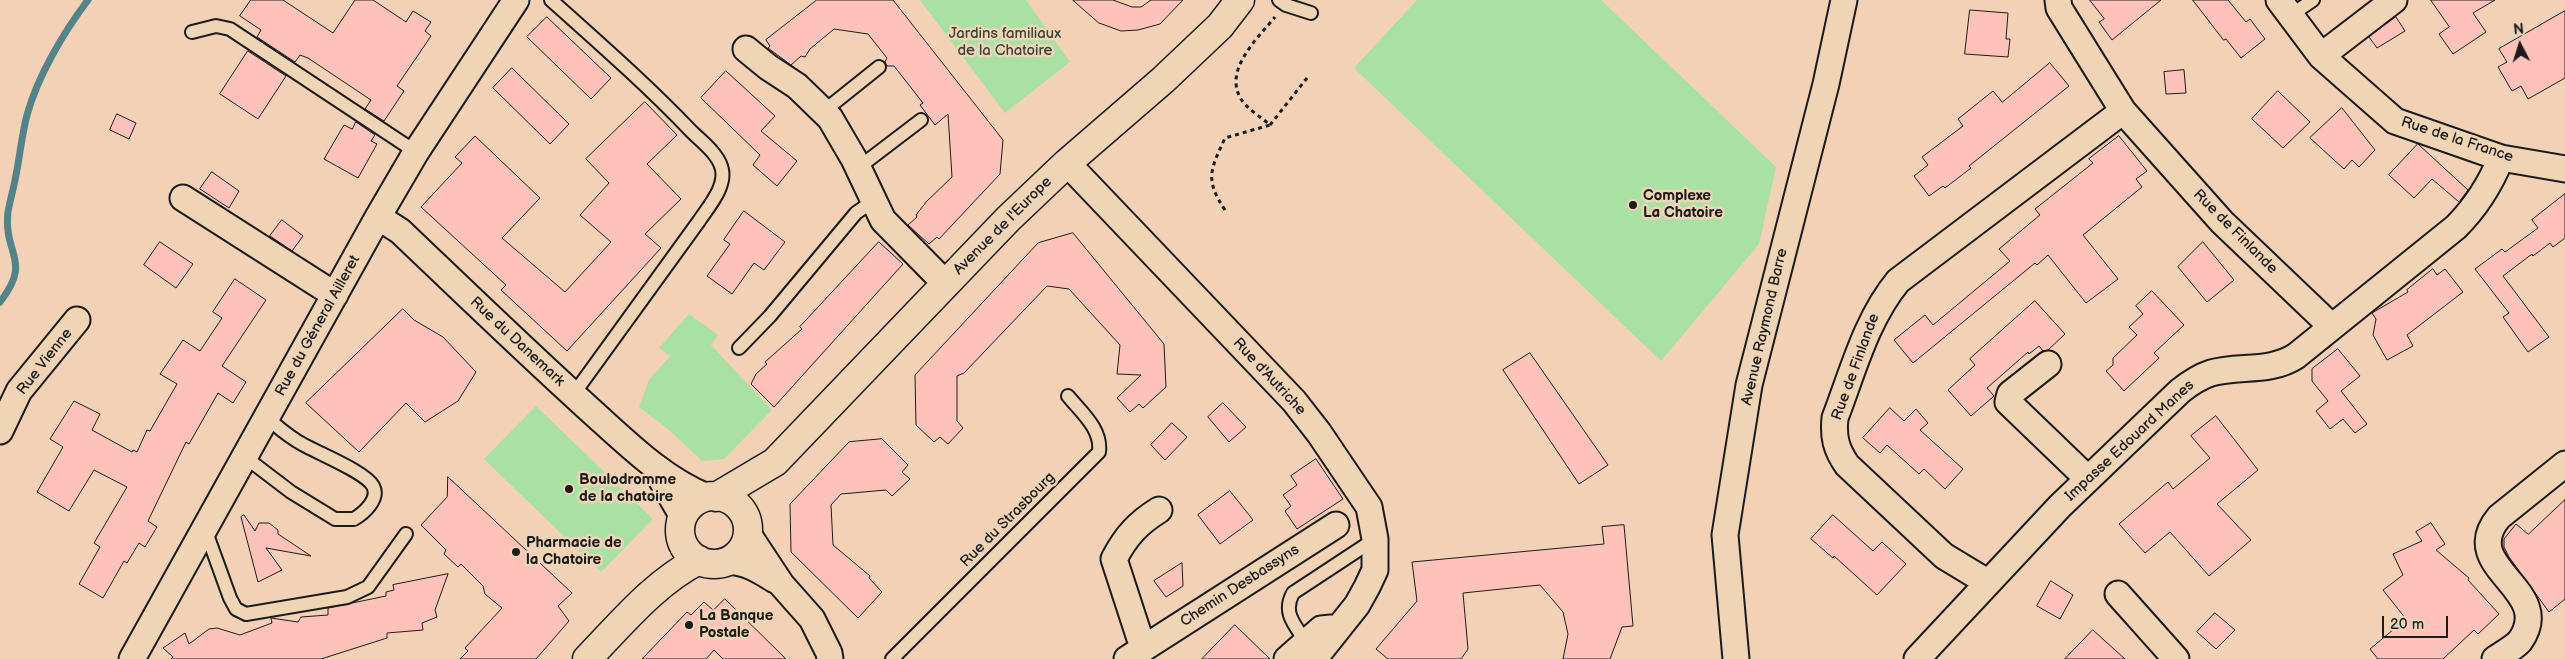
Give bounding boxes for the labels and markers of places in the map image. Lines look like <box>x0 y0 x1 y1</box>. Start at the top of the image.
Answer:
place label: Complexe La Chatoire <box>1643 187 1723 222</box>
marker: Complexe La Chatoire <box>1627 199 1639 211</box>
place label: Boulodromme de la chatoire <box>579 471 676 506</box>
marker: Boulodromme de la chatoire <box>563 483 575 495</box>
place label: Pharmacie de la Chatoire <box>526 534 622 569</box>
marker: Pharmacie de la Chatoire <box>510 546 522 558</box>
place label: La Banque Postale <box>699 607 773 642</box>
marker: La Banque Postale <box>683 619 695 631</box>

